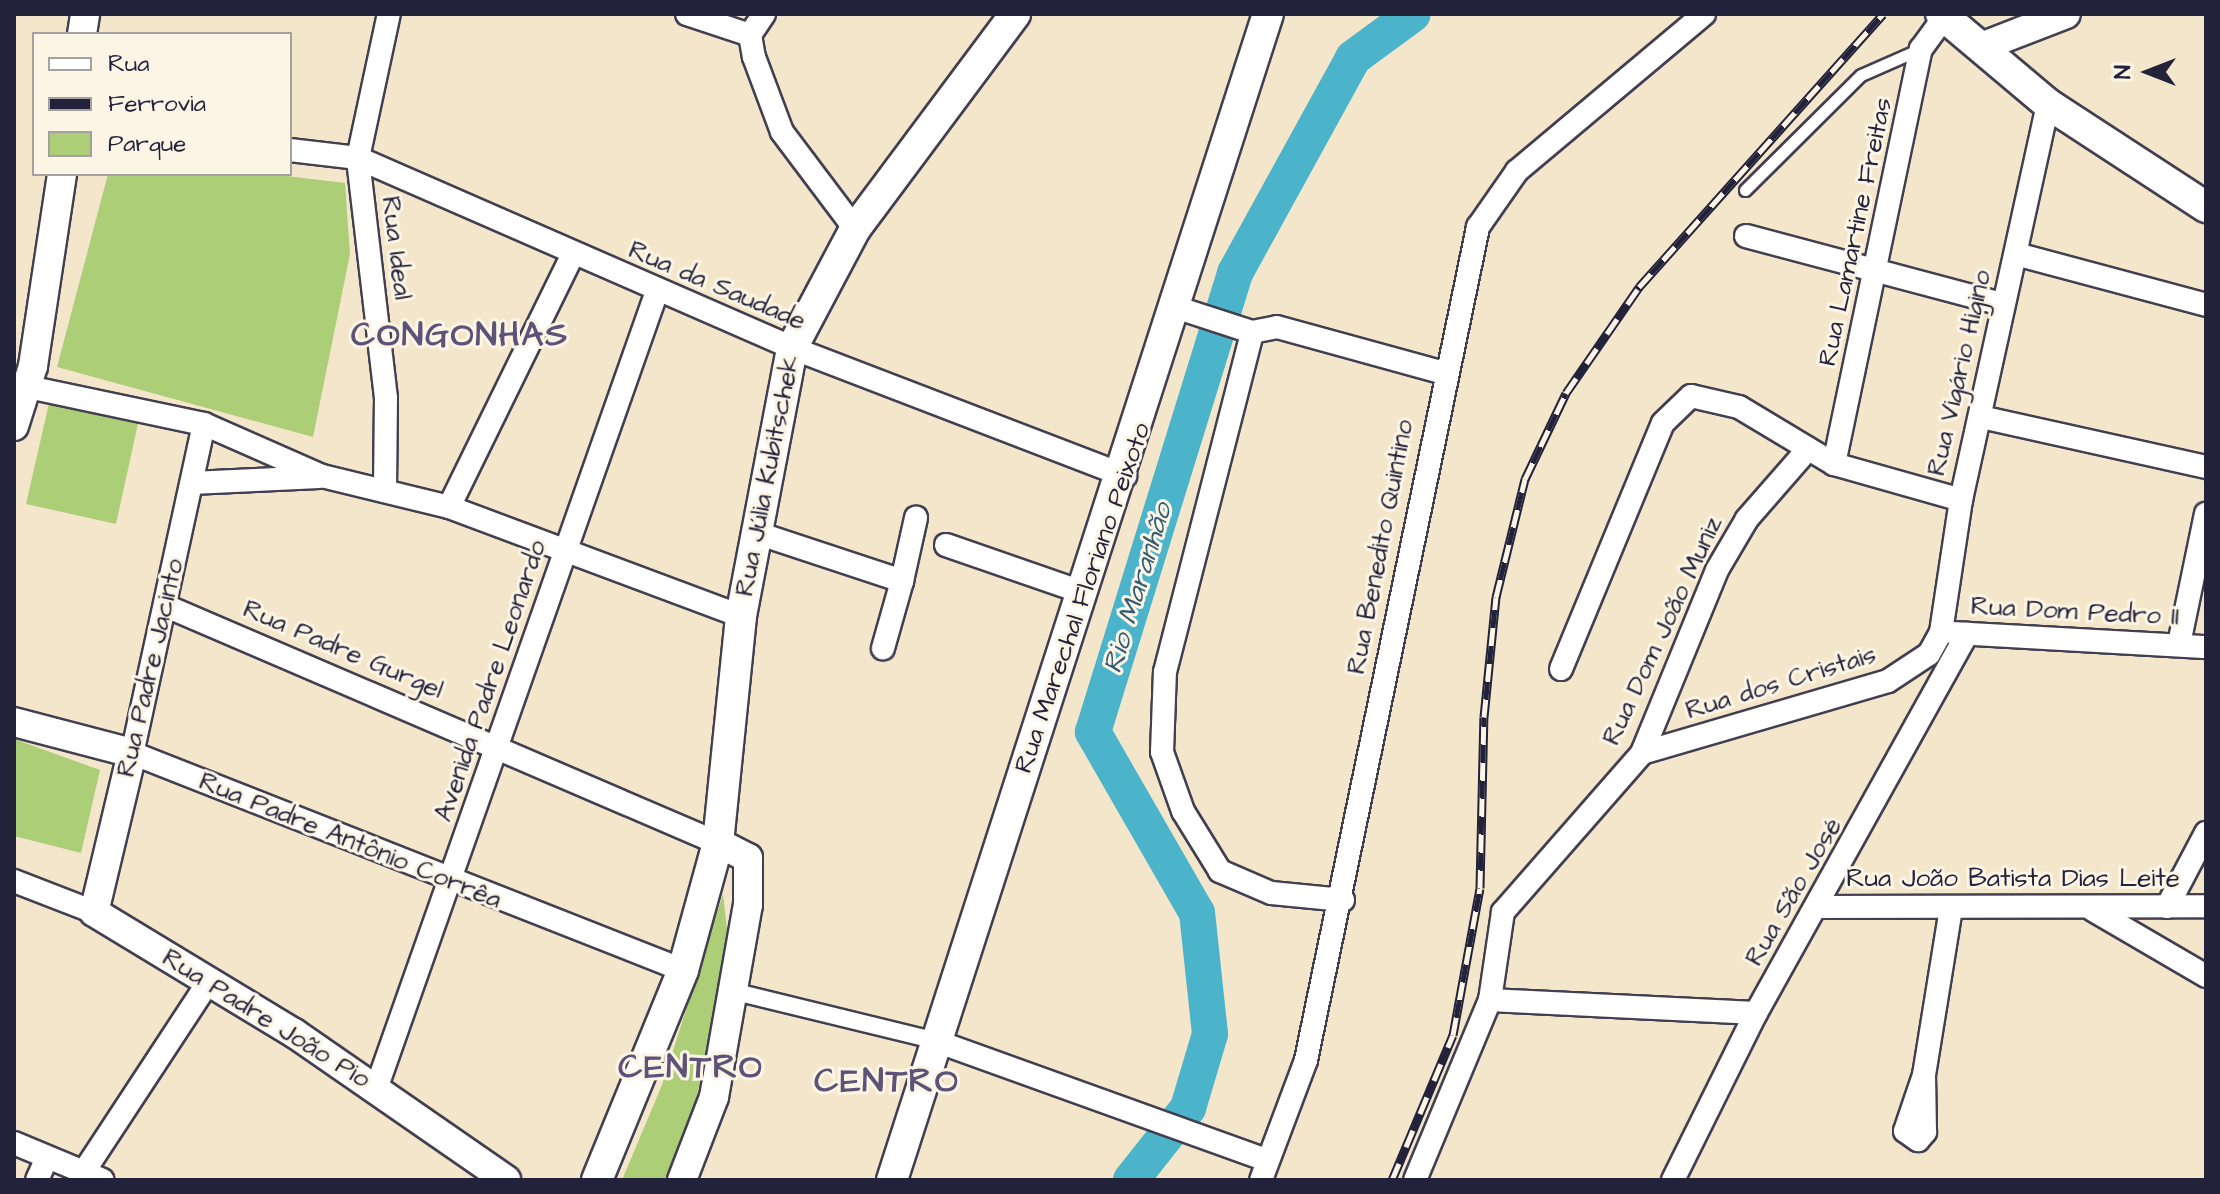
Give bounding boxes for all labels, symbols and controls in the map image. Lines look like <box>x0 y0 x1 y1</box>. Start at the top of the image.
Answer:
legend <box>32 32 292 176</box>
north arrow <box>2108 32 2188 112</box>
text: Rua <box>108 47 150 81</box>
text: N <box>2108 65 2139 79</box>
text: Ferrovia <box>108 87 206 121</box>
street label: Rua Lamartine Freitas <box>1812 95 1900 369</box>
text: Parque <box>108 127 186 161</box>
street label: Rua Ideal <box>374 194 418 302</box>
street label: Rua da Saudade <box>624 235 810 337</box>
street label: Rua Vigário Higino <box>1921 267 1999 479</box>
district label: CONGONHAS <box>351 316 569 356</box>
street label: Rua Júlia Kubitschek <box>729 353 807 599</box>
street label: Rua Benedito Quintino <box>1341 417 1421 677</box>
street label: Rua Marechal Floriano Peixoto <box>1008 419 1158 777</box>
water label: Rio Maranhão <box>1096 499 1180 677</box>
street label: Rua Dom João Muniz <box>1596 512 1730 750</box>
street label: Avenida Padre Leonardo <box>428 536 554 826</box>
street label: Rua Padre Jacinto <box>111 556 191 780</box>
street label: Rua Dom Pedro II <box>1970 591 2180 633</box>
street label: Rua Padre Gurgel <box>238 594 448 706</box>
street label: Rua dos Cristais <box>1682 639 1880 727</box>
street label: Rua Padre Antônio Corrêa <box>194 766 506 916</box>
street label: Rua São José <box>1739 812 1849 972</box>
street label: Rua João Batista Dias Leite <box>1846 863 2180 895</box>
street label: Rua Padre João Pio <box>156 942 376 1096</box>
district label: CENTRO <box>618 1048 764 1088</box>
district label: CENTRO <box>814 1062 960 1102</box>

